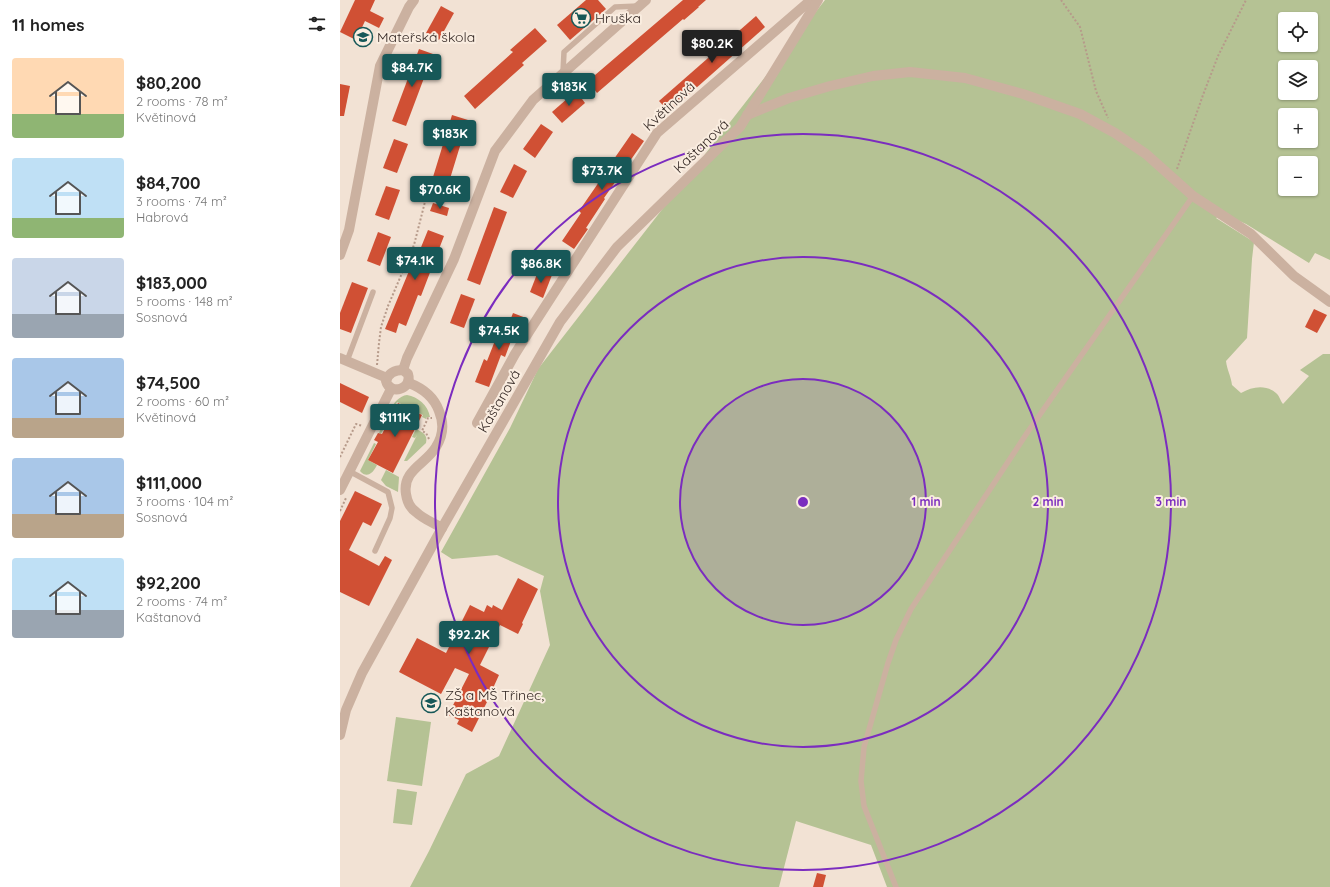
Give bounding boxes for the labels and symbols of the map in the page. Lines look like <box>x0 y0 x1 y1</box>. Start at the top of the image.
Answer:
supermarket icon: Hruška <box>570 7 592 29</box>
place label: Hruška <box>595 9 641 27</box>
school or university icon: Mateřská škola <box>352 26 374 48</box>
place label: Mateřská škola <box>377 28 475 46</box>
pin: $80.2K <box>679 30 745 64</box>
pin: $84.7K <box>379 54 445 88</box>
pin: $183K <box>541 73 597 107</box>
street label: Květinová <box>639 77 699 135</box>
street label: Kaštanová <box>670 115 732 177</box>
pin: $183K <box>422 120 478 154</box>
pin: $73.7K <box>569 157 635 191</box>
pin: $70.6K <box>407 176 473 210</box>
pin: $74.1K <box>382 247 448 281</box>
pin: $86.8K <box>508 250 574 284</box>
pin: $74.5K <box>466 317 532 351</box>
street label: Kaštanová <box>474 366 524 436</box>
pin: $111K <box>367 404 423 438</box>
text: 1 min <box>911 494 941 509</box>
text: 2 min <box>1032 494 1064 509</box>
text: 3 min <box>1156 494 1186 509</box>
centre of rings <box>796 495 810 509</box>
pin: $92.2K <box>436 621 502 655</box>
place label: ZŠ a MŠ Třinec, Kaštanová <box>445 686 544 720</box>
school or university icon: ZŠ a MŠ Třinec, Kaštanová <box>420 692 442 714</box>

